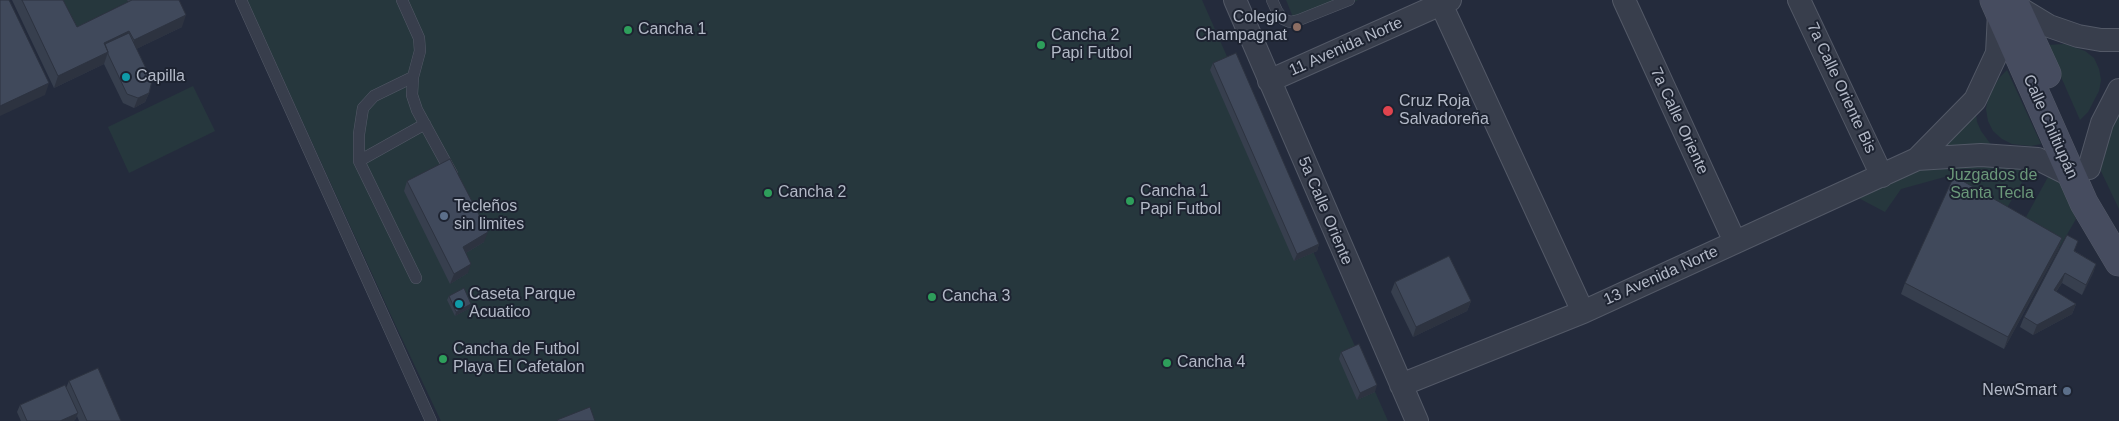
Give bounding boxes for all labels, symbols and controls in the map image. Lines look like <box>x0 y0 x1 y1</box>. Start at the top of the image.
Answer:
place label: Colegio Champagnat <box>1195 8 1287 46</box>
street label: 11 Avenida Norte <box>1286 13 1406 81</box>
street label: 7a Calle Oriente Bis <box>1802 19 1880 157</box>
place label: Cancha 1 <box>638 20 706 40</box>
marker: Colegio Champagnat <box>1291 21 1303 33</box>
marker: Cancha 1 <box>622 24 634 36</box>
place label: Cancha 2 Papi Futbol <box>1051 26 1132 64</box>
marker: Cancha 2 Papi Futbol <box>1035 39 1047 51</box>
street label: 7a Calle Oriente <box>1646 65 1712 177</box>
place label: Capilla <box>136 67 185 87</box>
marker: Capilla <box>120 71 132 83</box>
street label: Calle Chiltiupán <box>2018 72 2082 182</box>
place label: Cruz Roja Salvadoreña <box>1399 92 1489 130</box>
marker: Cruz Roja Salvadoreña <box>1381 104 1395 118</box>
street label: 5a Calle Oriente <box>1294 154 1356 268</box>
park label: Juzgados de Santa Tecla <box>1947 166 2037 204</box>
place label: Cancha 1 Papi Futbol <box>1140 182 1221 220</box>
place label: Cancha 2 <box>778 183 846 203</box>
marker: Cancha 2 <box>762 187 774 199</box>
marker: Cancha 1 Papi Futbol <box>1124 195 1136 207</box>
place label: Tecleños sin limites <box>454 197 524 235</box>
marker: Tecleños sin limites <box>438 210 450 222</box>
street label: 13 Avenida Norte <box>1601 242 1721 310</box>
place label: Caseta Parque Acuatico <box>469 285 576 323</box>
place label: Cancha 3 <box>942 287 1010 307</box>
marker: Cancha 3 <box>926 291 938 303</box>
marker: Caseta Parque Acuatico <box>453 298 465 310</box>
place label: Cancha de Futbol Playa El Cafetalon <box>453 340 585 378</box>
marker: Cancha de Futbol Playa El Cafetalon <box>437 353 449 365</box>
place label: Cancha 4 <box>1177 353 1245 373</box>
marker: Cancha 4 <box>1161 357 1173 369</box>
place label: NewSmart <box>1982 381 2057 401</box>
marker: NewSmart <box>2061 385 2073 397</box>

